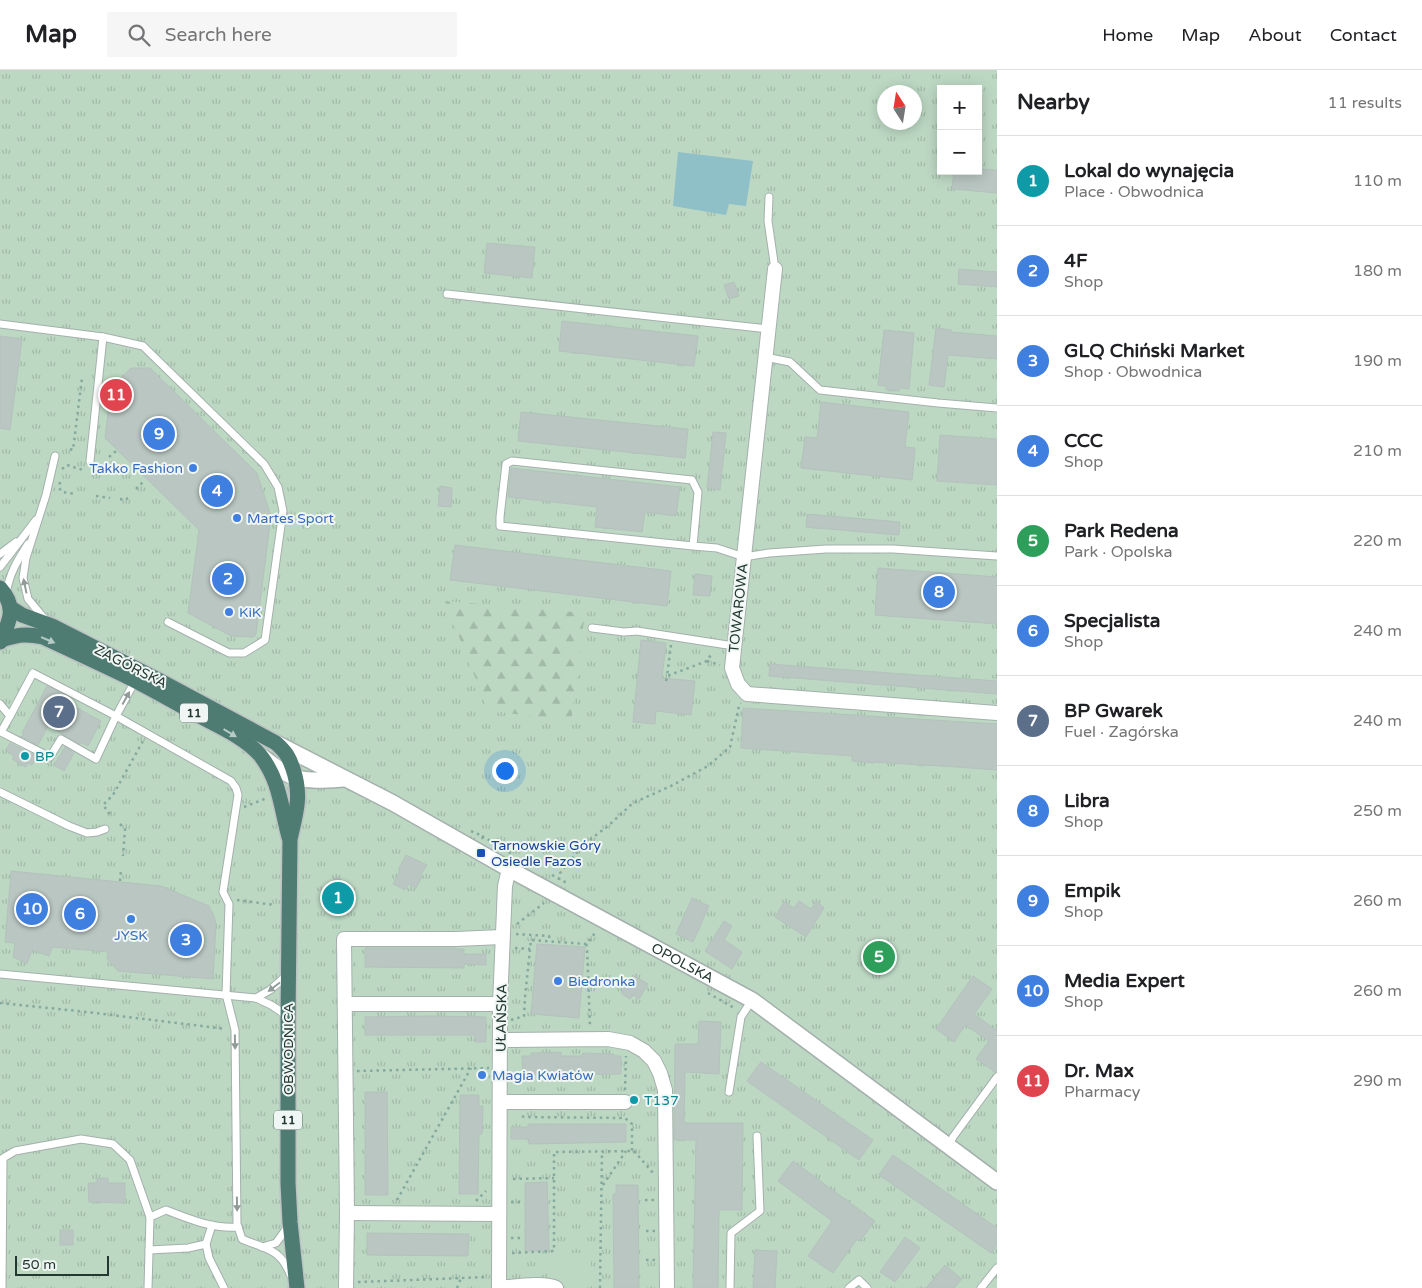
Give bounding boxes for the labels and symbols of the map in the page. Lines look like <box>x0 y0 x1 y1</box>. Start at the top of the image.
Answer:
north arrow <box>877 85 922 130</box>
pin: 11 <box>100 376 132 414</box>
pin: 9 <box>143 415 175 453</box>
place label: Takko Fashion <box>89 460 183 477</box>
marker: Takko Fashion <box>187 462 199 474</box>
pin: 4 <box>201 472 233 510</box>
place label: Martes Sport <box>247 510 335 527</box>
marker: Martes Sport <box>231 512 243 524</box>
pin: 2 <box>212 560 244 598</box>
street label: TOWAROWA <box>725 562 752 654</box>
pin: 8 <box>923 573 955 611</box>
one-way arrow <box>21 578 29 594</box>
place label: KiK <box>239 604 261 621</box>
marker: KiK <box>223 606 235 618</box>
one-way arrow <box>41 636 55 644</box>
street label: ZAGÓRSKA <box>92 641 170 692</box>
one-way arrow <box>122 691 130 706</box>
pin: 7 <box>43 693 75 731</box>
road number: 11 <box>180 704 208 722</box>
one-way arrow <box>224 728 237 737</box>
place label: BP <box>35 748 54 765</box>
marker: BP <box>19 750 31 762</box>
your location <box>492 758 518 784</box>
place label: Tarnowskie Góry Osiedle Fazos <box>491 837 602 870</box>
marker: Tarnowskie Góry Osiedle Fazos <box>475 847 487 859</box>
pin: 1 <box>322 879 354 917</box>
pin: 10 <box>16 890 48 928</box>
pin: 6 <box>64 895 96 933</box>
marker: JYSK <box>125 913 137 925</box>
pin: 3 <box>170 921 202 959</box>
place label: JYSK <box>114 927 148 944</box>
pin: 5 <box>863 938 895 976</box>
street label: OPOLSKA <box>648 939 717 987</box>
place label: Biedronka <box>568 973 635 990</box>
marker: Biedronka <box>552 975 564 987</box>
one-way arrow <box>267 982 281 992</box>
street label: UŁAŃSKA <box>492 984 511 1052</box>
street label: OBWODNICA <box>280 1003 297 1095</box>
one-way arrow <box>231 1034 239 1050</box>
place label: Magia Kwiatów <box>492 1067 594 1084</box>
marker: Magia Kwiatów <box>476 1069 488 1081</box>
place label: T137 <box>644 1092 679 1109</box>
marker: T137 <box>628 1094 640 1106</box>
road number: 11 <box>274 1110 302 1130</box>
one-way arrow <box>233 1196 241 1212</box>
scale bar <box>15 1253 109 1276</box>

